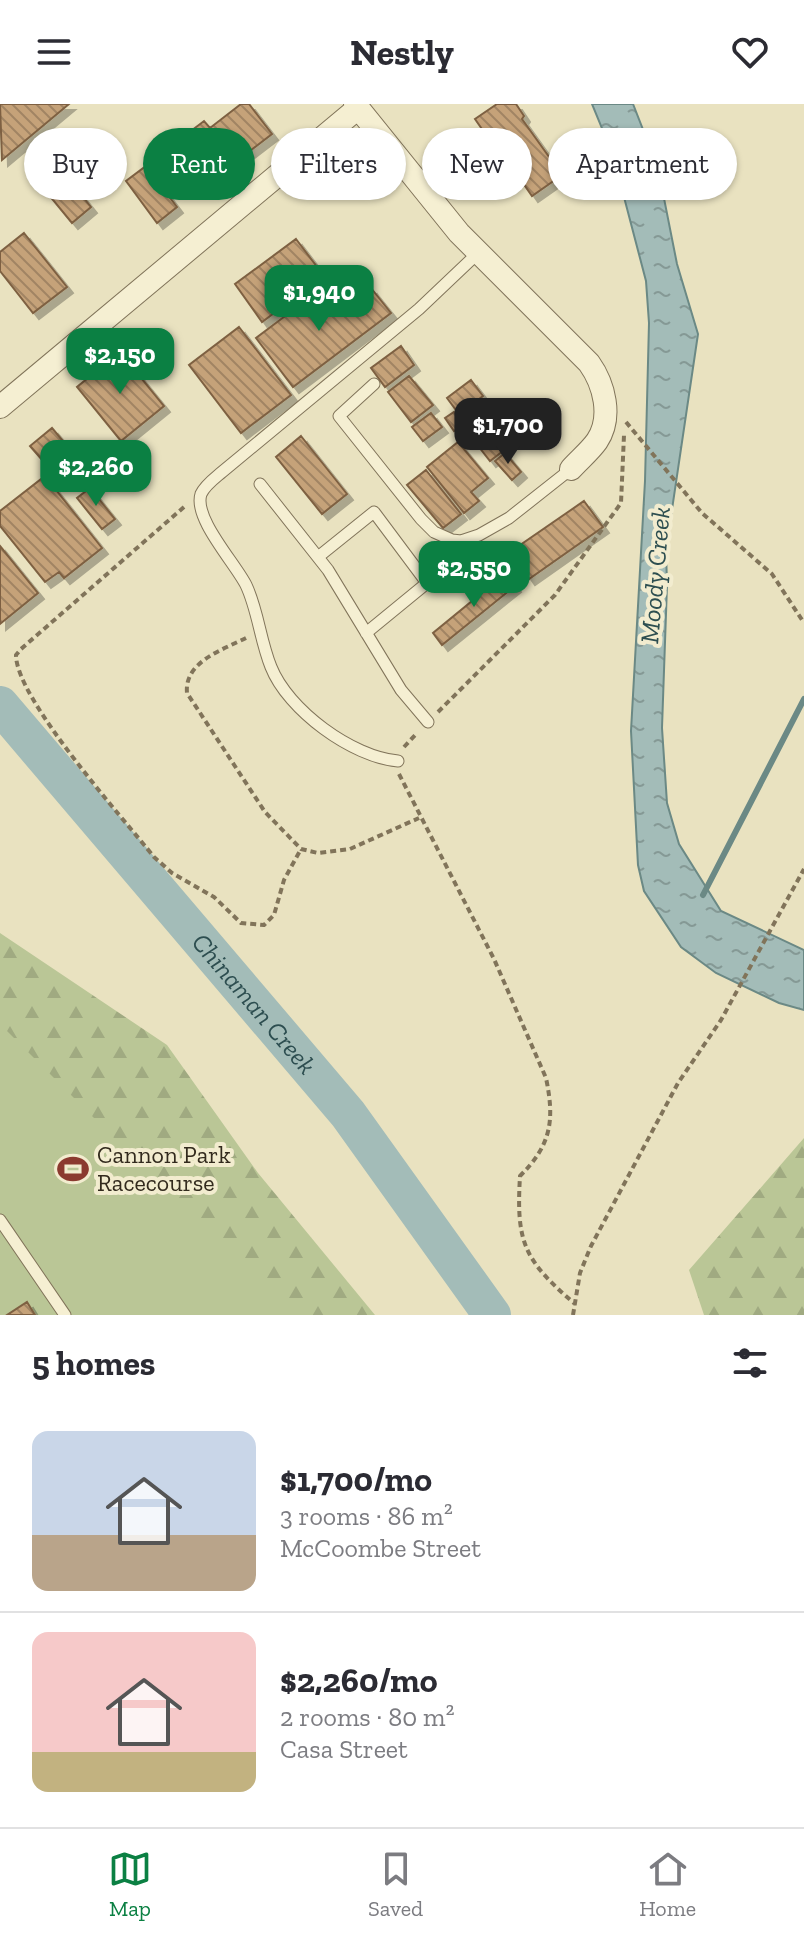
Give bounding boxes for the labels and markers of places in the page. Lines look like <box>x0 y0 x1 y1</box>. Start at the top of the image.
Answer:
pin: $1,940 <box>254 265 384 333</box>
pin: $2,150 <box>55 328 185 396</box>
pin: $1,700 <box>443 398 573 466</box>
pin: $2,260 <box>31 440 161 508</box>
pin: $2,550 <box>409 541 539 609</box>
place label: Cannon Park Racecourse <box>97 1140 231 1197</box>
sports icon: Cannon Park Racecourse <box>56 1152 90 1186</box>

